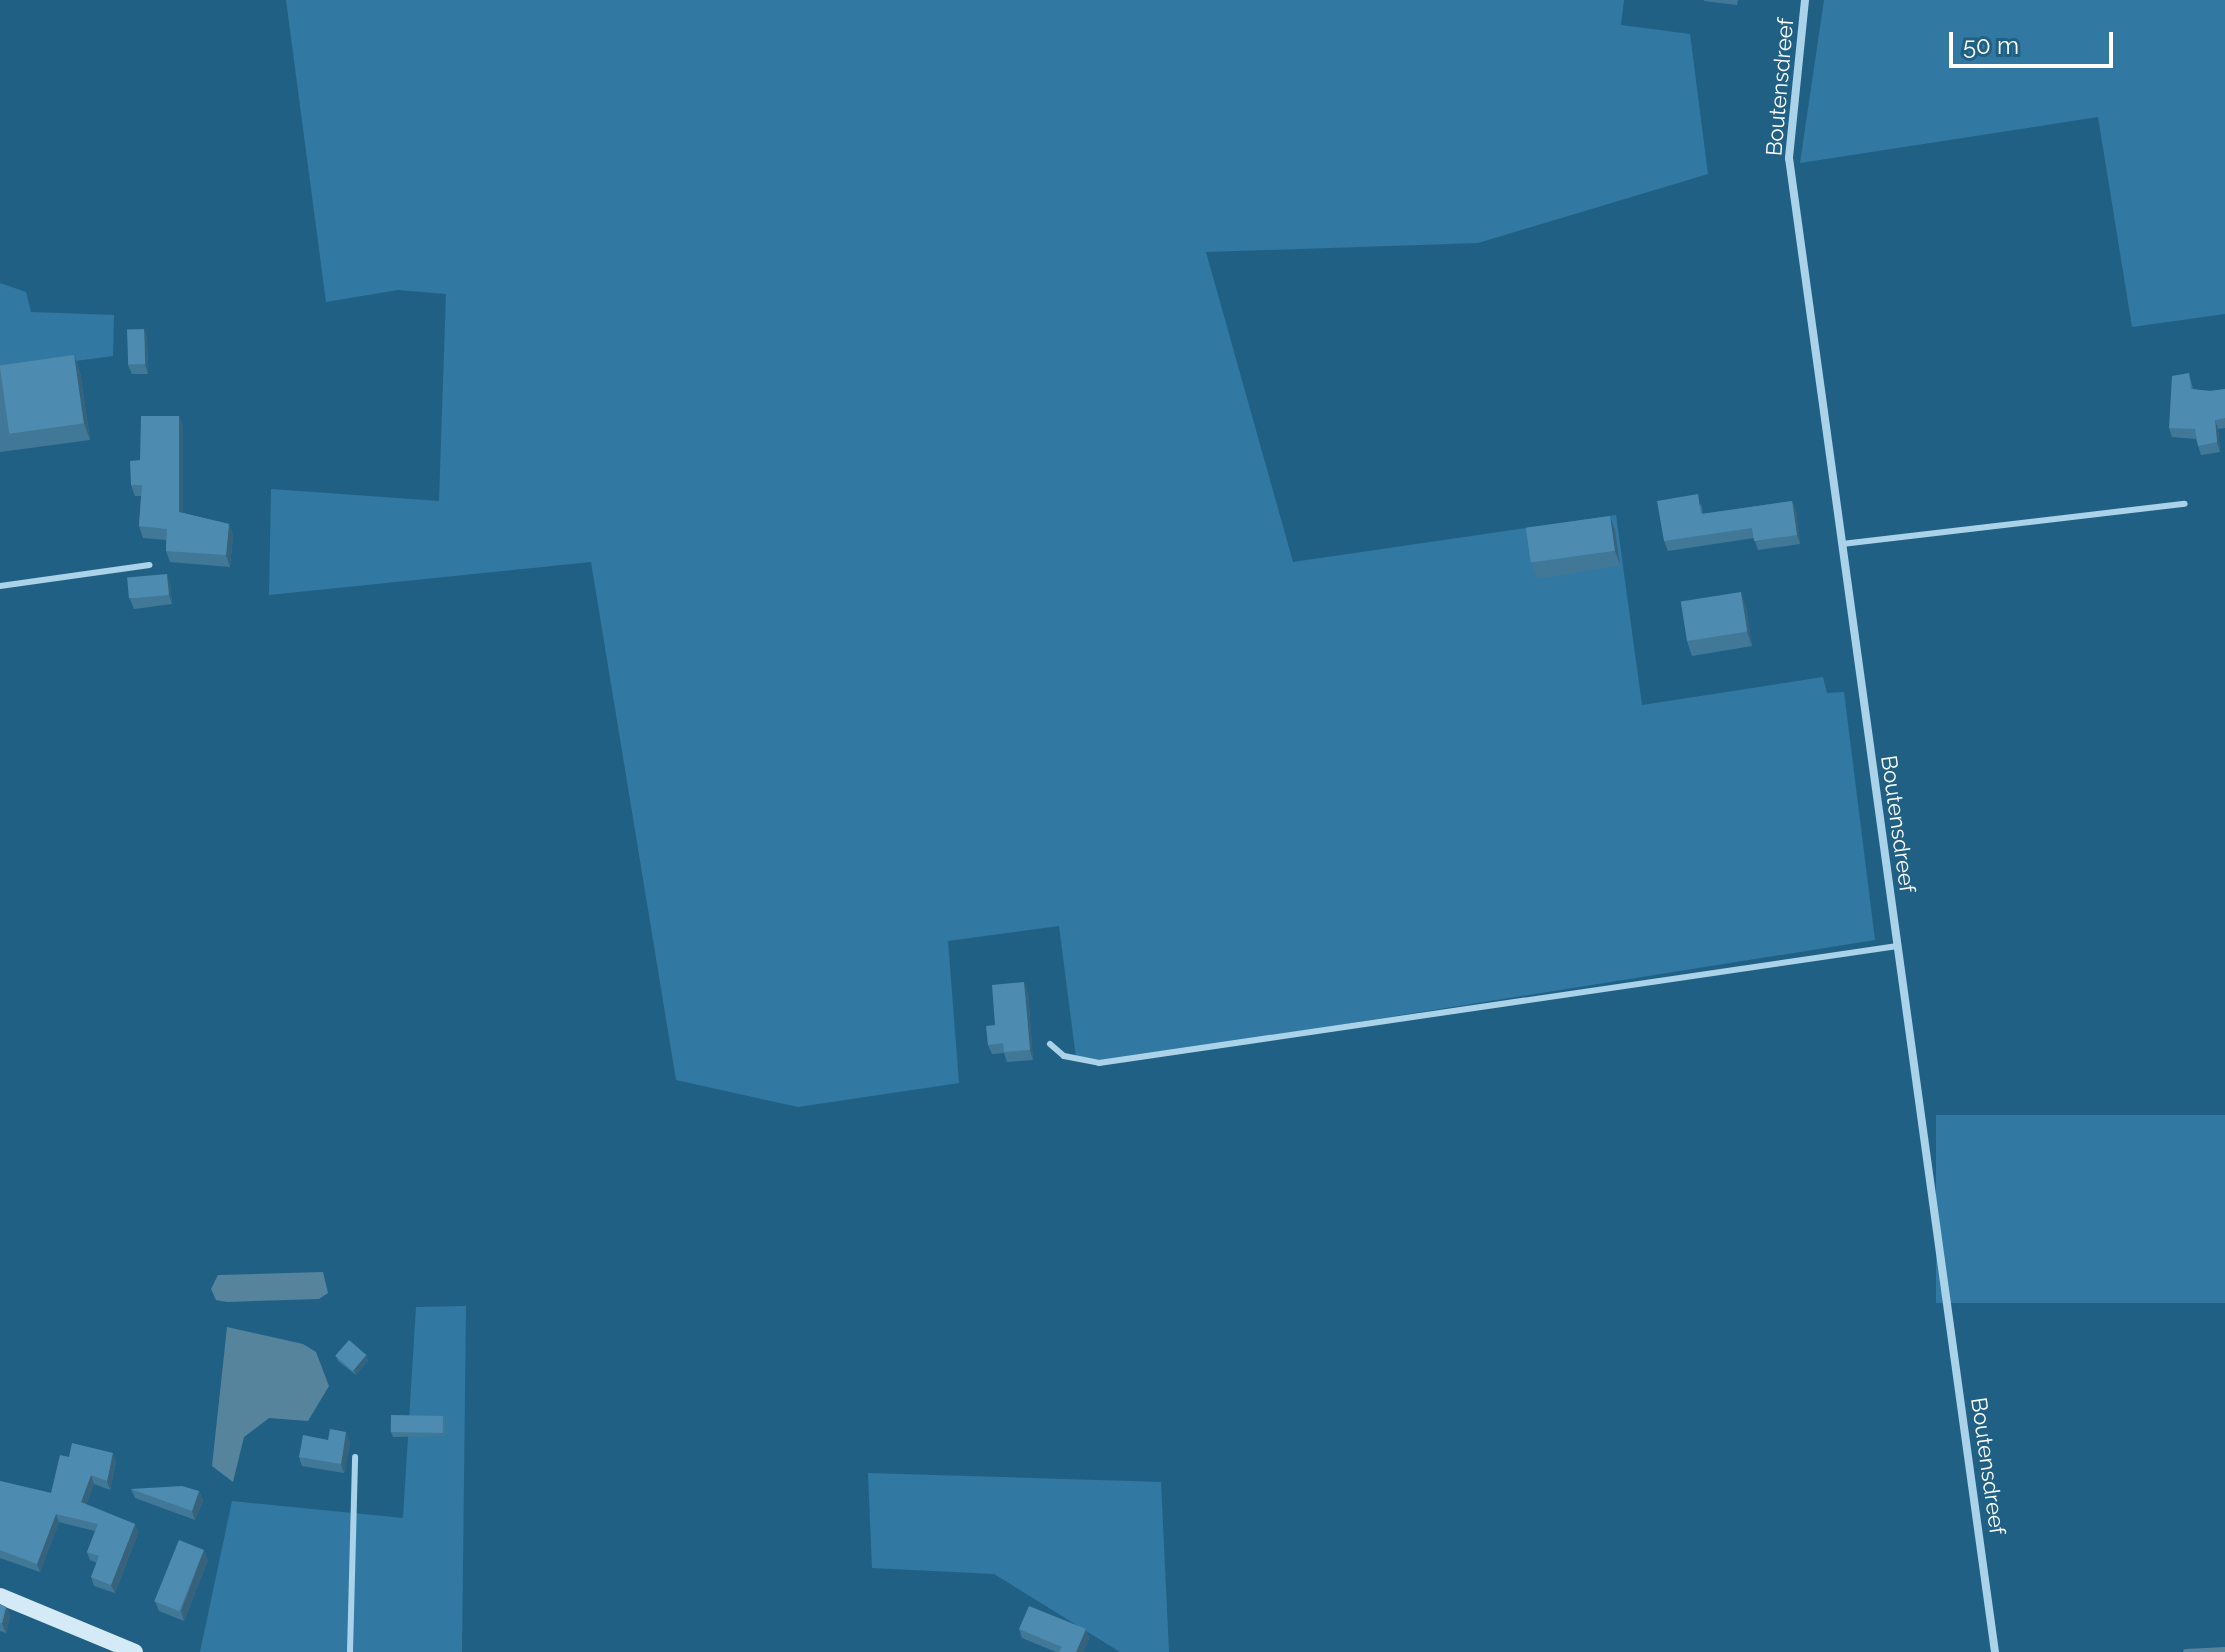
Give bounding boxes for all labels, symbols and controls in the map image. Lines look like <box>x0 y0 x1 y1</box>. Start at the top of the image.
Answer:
scale bar <box>1953 16 2117 66</box>
street label: Boutensdreef <box>1761 17 1799 157</box>
text: 50 m <box>1963 31 2019 60</box>
street label: Boutensdreef <box>1875 754 1921 894</box>
street label: Boutensdreef <box>1965 1396 2011 1536</box>

